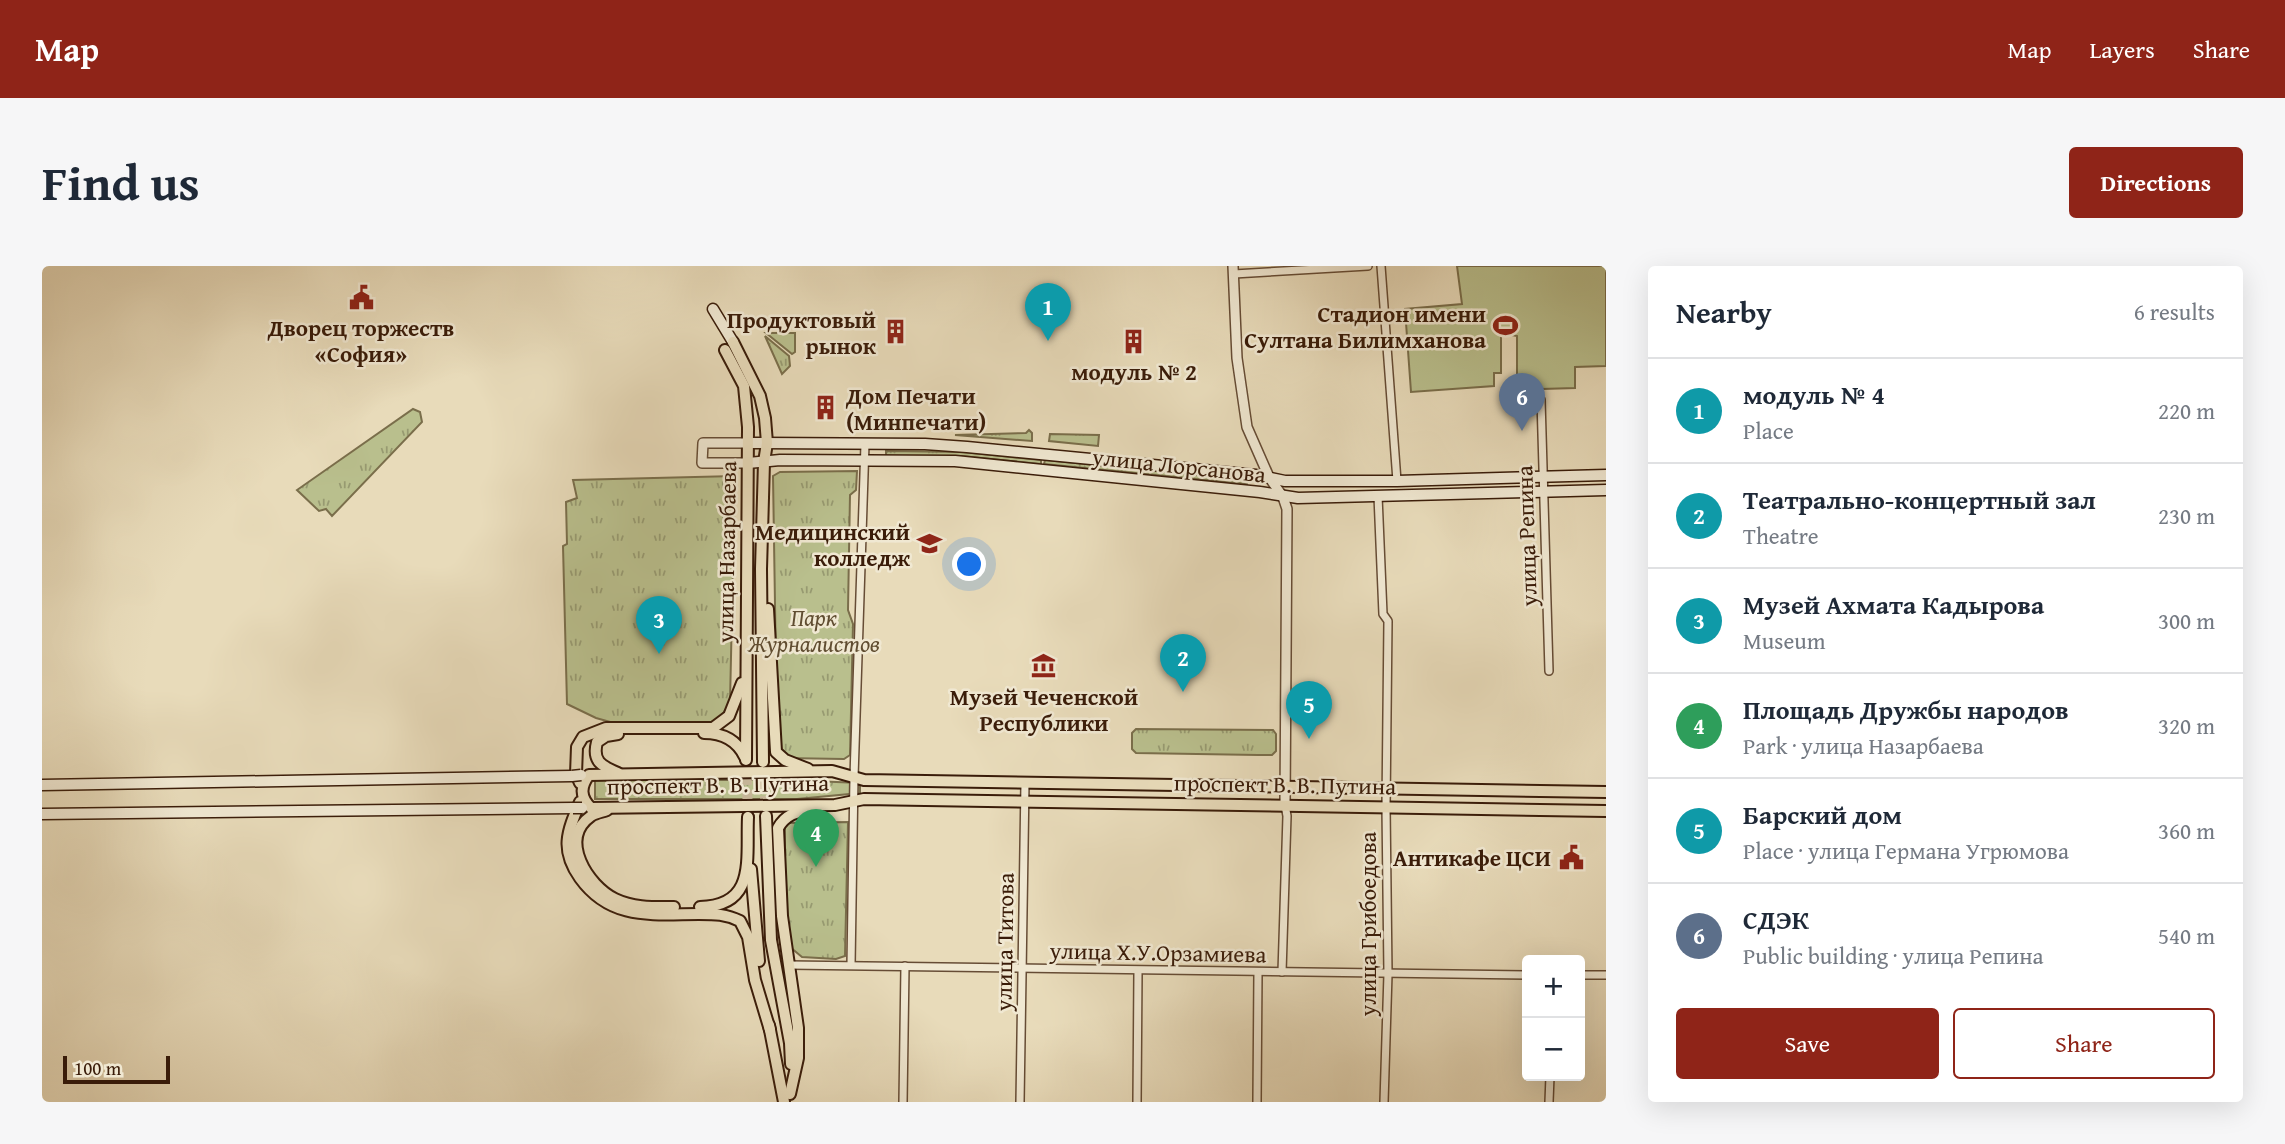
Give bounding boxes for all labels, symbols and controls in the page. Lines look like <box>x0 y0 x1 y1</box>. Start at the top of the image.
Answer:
text: Map <box>35 25 99 73</box>
text: Map <box>2008 32 2051 67</box>
text: Layers <box>2089 32 2155 67</box>
text: Share <box>2193 32 2250 67</box>
text: Find us <box>42 146 200 218</box>
button: Directions <box>2069 147 2243 218</box>
public building icon: Дворец торжеств «София» <box>347 283 375 311</box>
pin: 1 <box>1025 283 1071 341</box>
text: Nearby <box>1676 290 1772 334</box>
text: 6 results <box>2134 295 2215 328</box>
place label: Стадион имени Султана Билимханова <box>1244 297 1486 356</box>
place label: Продуктовый рынок <box>727 303 877 362</box>
place label: Дворец торжеств «София» <box>267 311 454 370</box>
sports icon: Стадион имени Султана Билимханова <box>1492 312 1520 340</box>
building icon: Продуктовый рынок <box>882 318 910 346</box>
building icon: модуль № 2 <box>1120 327 1148 355</box>
place label: модуль № 2 <box>1071 355 1197 388</box>
pin: 6 <box>1499 373 1545 431</box>
text: модуль № 4 <box>1743 375 1885 414</box>
place label: Дом Печати (Минпечати) <box>845 379 986 438</box>
building icon: Дом Печати (Минпечати) <box>812 394 840 422</box>
text: 1 <box>1693 394 1705 427</box>
text: 220 m <box>2158 394 2215 427</box>
text: Place <box>1743 414 1794 447</box>
street label: улица Лорсанова <box>1090 439 1267 491</box>
street label: улица Назарбаева <box>708 460 744 644</box>
street label: улица Репина <box>1507 465 1545 608</box>
text: Театрально-концертный зал <box>1743 480 2096 519</box>
text: 2 <box>1693 499 1705 532</box>
text: 230 m <box>2158 499 2215 532</box>
place label: Медицинский колледж <box>755 515 911 574</box>
text: Theatre <box>1743 519 1819 552</box>
school or university icon: Медицинский колледж <box>916 530 944 558</box>
your location <box>952 547 986 581</box>
text: Музей Ахмата Кадырова <box>1743 585 2044 624</box>
pin: 3 <box>636 596 682 654</box>
park label: Парк Журналистов <box>747 601 880 660</box>
text: 3 <box>1693 604 1705 637</box>
text: 300 m <box>2158 604 2215 637</box>
text: Museum <box>1743 624 1825 657</box>
pin: 2 <box>1160 634 1206 692</box>
museum icon: Музей Чеченской Республики <box>1030 652 1058 680</box>
place label: Музей Чеченской Республики <box>950 680 1138 739</box>
pin: 5 <box>1286 681 1332 739</box>
text: Площадь Дружбы народов <box>1743 690 2069 729</box>
text: 4 <box>1693 709 1705 742</box>
text: 320 m <box>2158 709 2215 742</box>
text: Park · улица Назарбаева <box>1743 729 1984 762</box>
street label: проспект В. В. Путина <box>607 766 829 802</box>
street label: проспект В. В. Путина <box>1174 766 1396 802</box>
text: Барский дом <box>1743 795 1902 834</box>
pin: 4 <box>793 809 839 867</box>
text: 5 <box>1693 814 1705 847</box>
text: 360 m <box>2158 814 2215 847</box>
street label: улица Грибоедова <box>1351 831 1384 1018</box>
text: Place · улица Германа Угрюмова <box>1743 834 2069 867</box>
place label: Антикафе ЦСИ <box>1393 841 1551 874</box>
public building icon: Антикафе ЦСИ <box>1557 843 1585 871</box>
street label: улица Титова <box>986 872 1022 1013</box>
text: СДЭК <box>1743 900 1809 939</box>
text: 6 <box>1693 919 1705 952</box>
text: 540 m <box>2158 919 2215 952</box>
street label: улица Х.У.Орзамиева <box>1048 934 1267 970</box>
text: Public building · улица Репина <box>1743 939 2043 972</box>
map controls <box>1522 955 1585 1081</box>
button: + <box>1522 955 1585 1018</box>
button: Save <box>1676 1008 1939 1079</box>
button: Share <box>1953 1008 2215 1079</box>
button: − <box>1522 1018 1585 1081</box>
scale bar <box>63 1053 170 1085</box>
text: 100 m <box>74 1054 121 1082</box>

